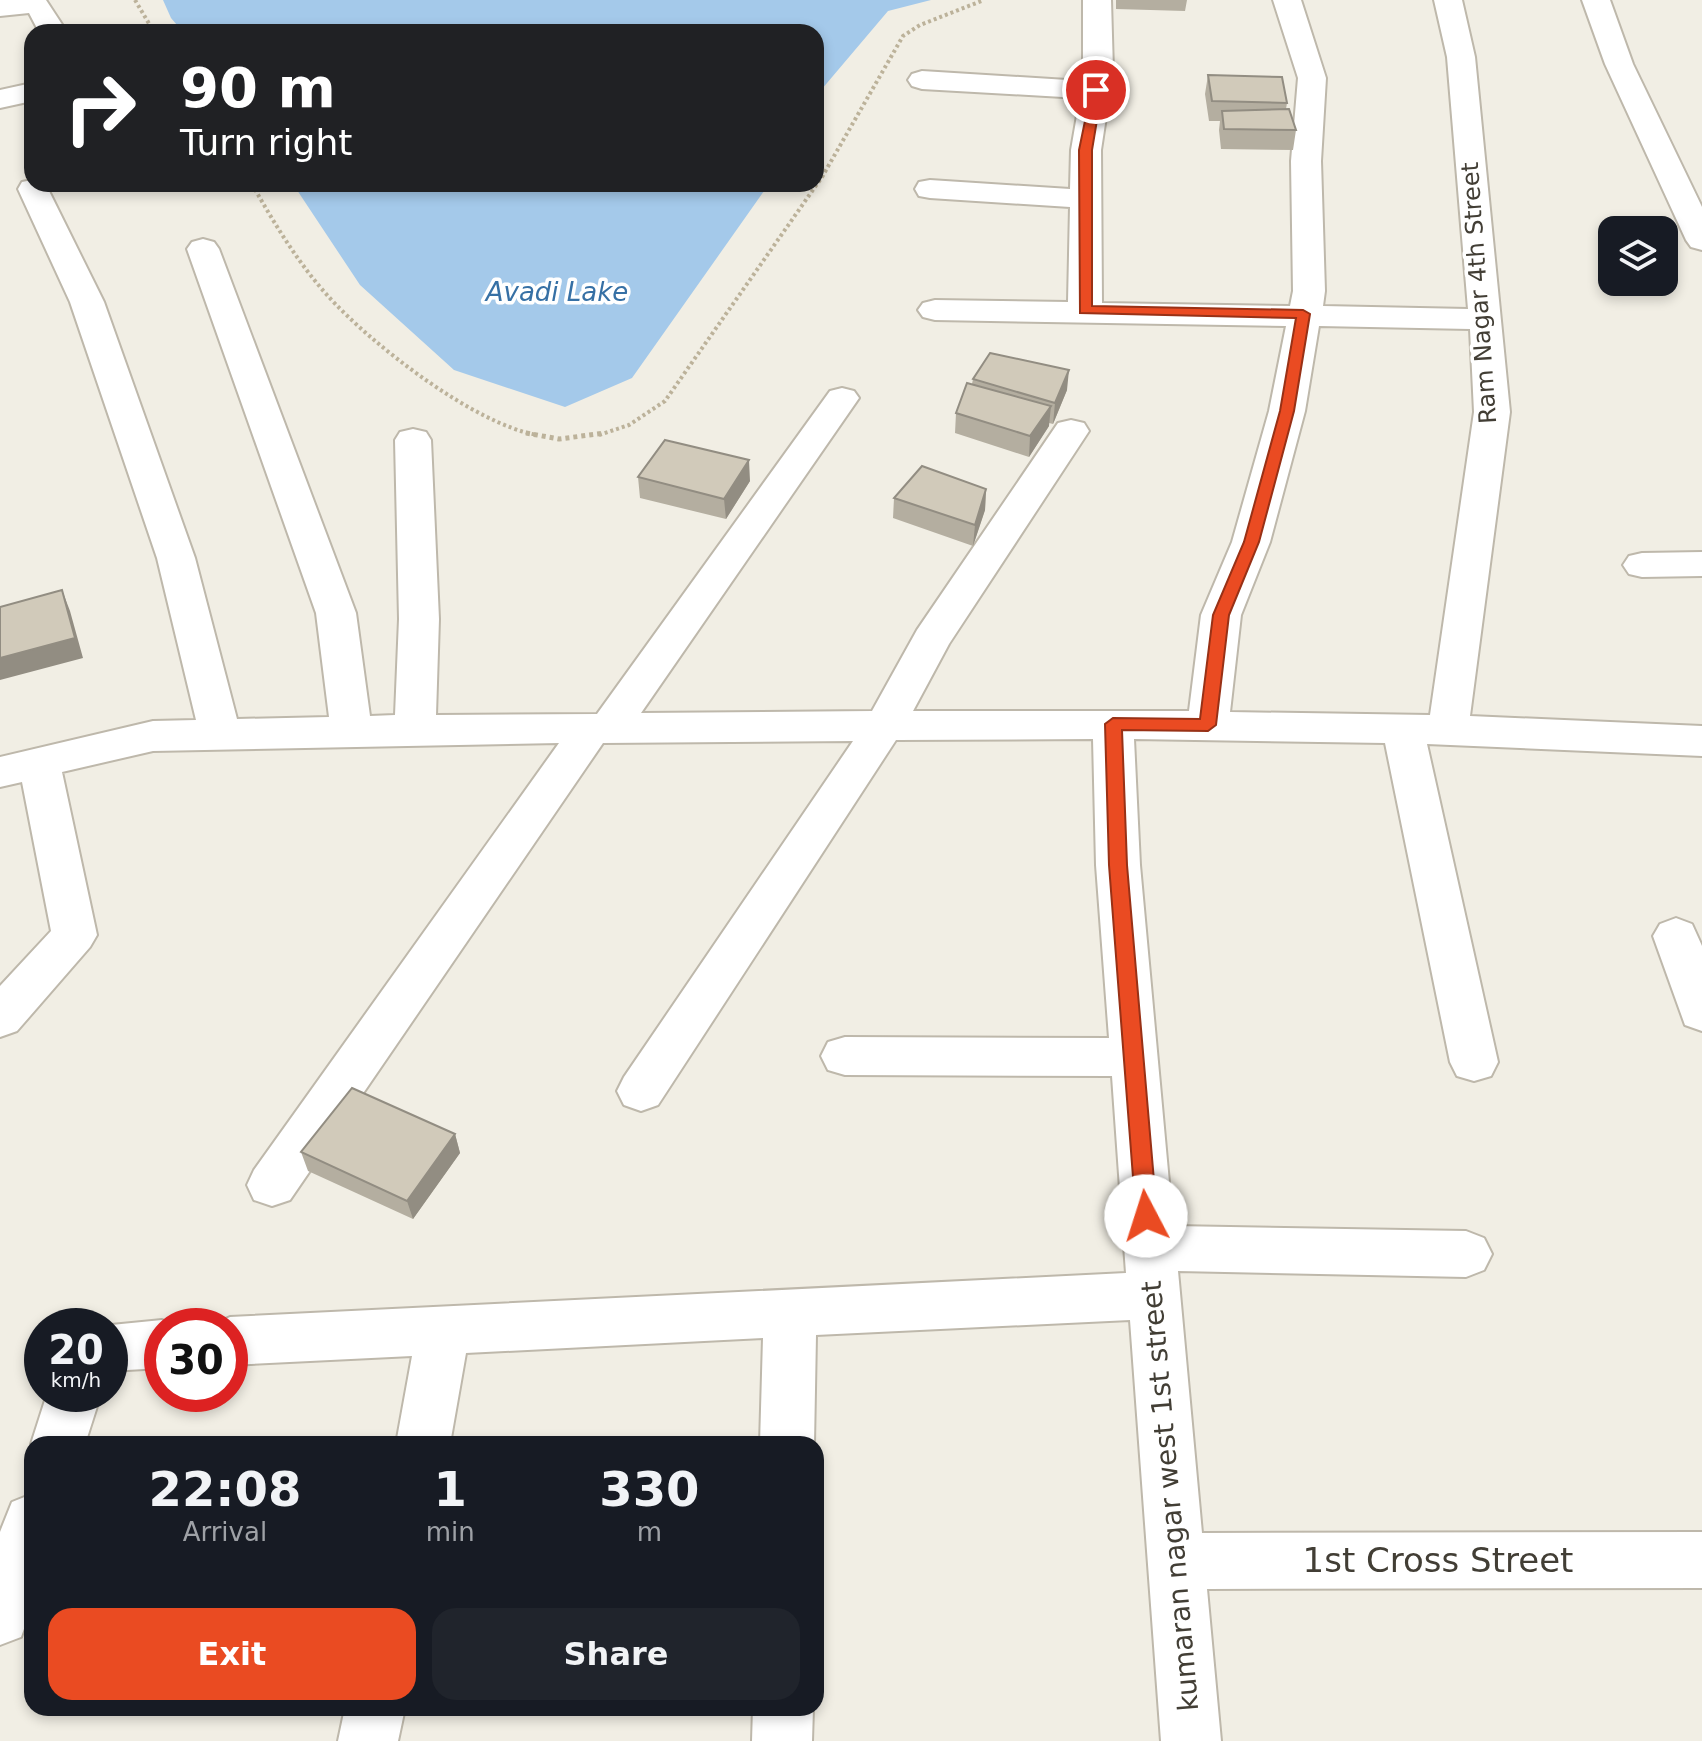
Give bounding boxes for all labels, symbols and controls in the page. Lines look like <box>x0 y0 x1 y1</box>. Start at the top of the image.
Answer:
text: 90 m <box>180 55 336 120</box>
icon: right <box>48 56 152 160</box>
pin <box>1062 56 1130 124</box>
icon: arrive <box>1074 68 1118 112</box>
text: Turn right <box>180 122 352 163</box>
street label: Ram Nagar 4th Street <box>1456 161 1502 425</box>
map controls <box>1598 216 1678 296</box>
button: layers <box>1598 216 1678 296</box>
water label: Avadi Lake <box>484 277 628 307</box>
position arrow <box>1104 1174 1188 1258</box>
street label: kumaran nagar west 1st street <box>1135 1279 1205 1713</box>
speed limit sign: 30 <box>144 1308 248 1412</box>
text: 20 <box>48 1327 104 1373</box>
text: km/h <box>51 1368 101 1392</box>
text: 22:08 <box>148 1461 301 1517</box>
text: 1 <box>434 1461 467 1517</box>
text: 330 <box>599 1461 699 1517</box>
text: Arrival <box>183 1517 267 1547</box>
text: min <box>426 1517 475 1547</box>
text: m <box>637 1517 662 1547</box>
street label: 1st Cross Street <box>1303 1540 1573 1580</box>
button: Exit <box>48 1608 416 1700</box>
button: Share <box>432 1608 800 1700</box>

